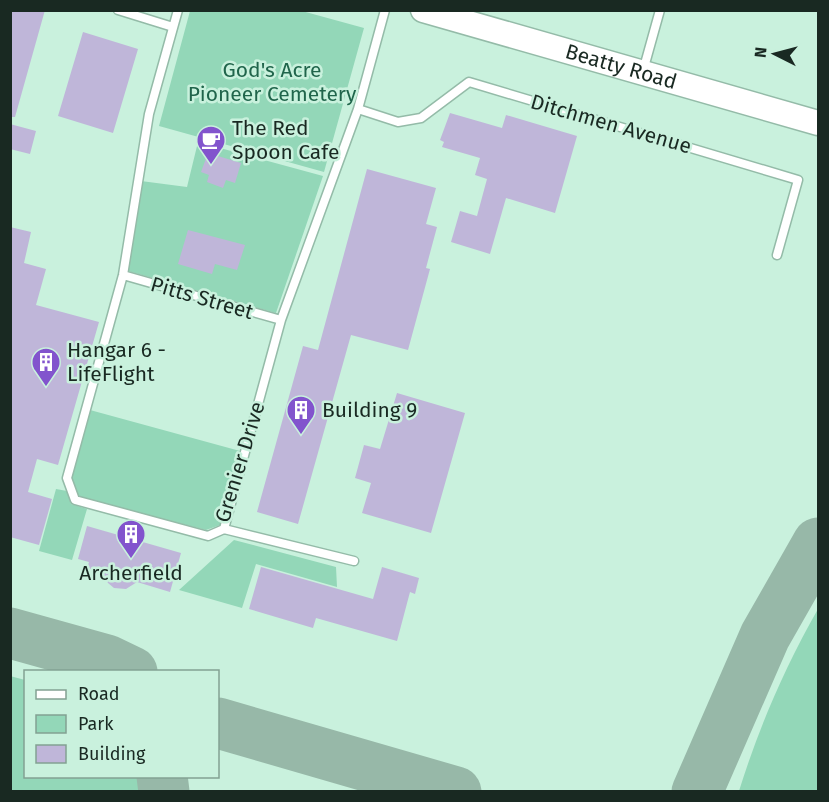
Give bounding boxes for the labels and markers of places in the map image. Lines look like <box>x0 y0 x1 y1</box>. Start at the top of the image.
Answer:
place label: The Red Spoon Cafe <box>232 115 340 165</box>
cafe icon: The Red Spoon Cafe <box>195 124 227 166</box>
place label: Hangar 6 - LifeFlight <box>67 337 166 387</box>
building icon: Hangar 6 - LifeFlight <box>30 346 62 388</box>
building icon: Building 9 <box>285 394 317 436</box>
place label: Building 9 <box>322 397 417 423</box>
building icon: Archerfield <box>115 518 147 560</box>
place label: Archerfield <box>79 560 183 586</box>

